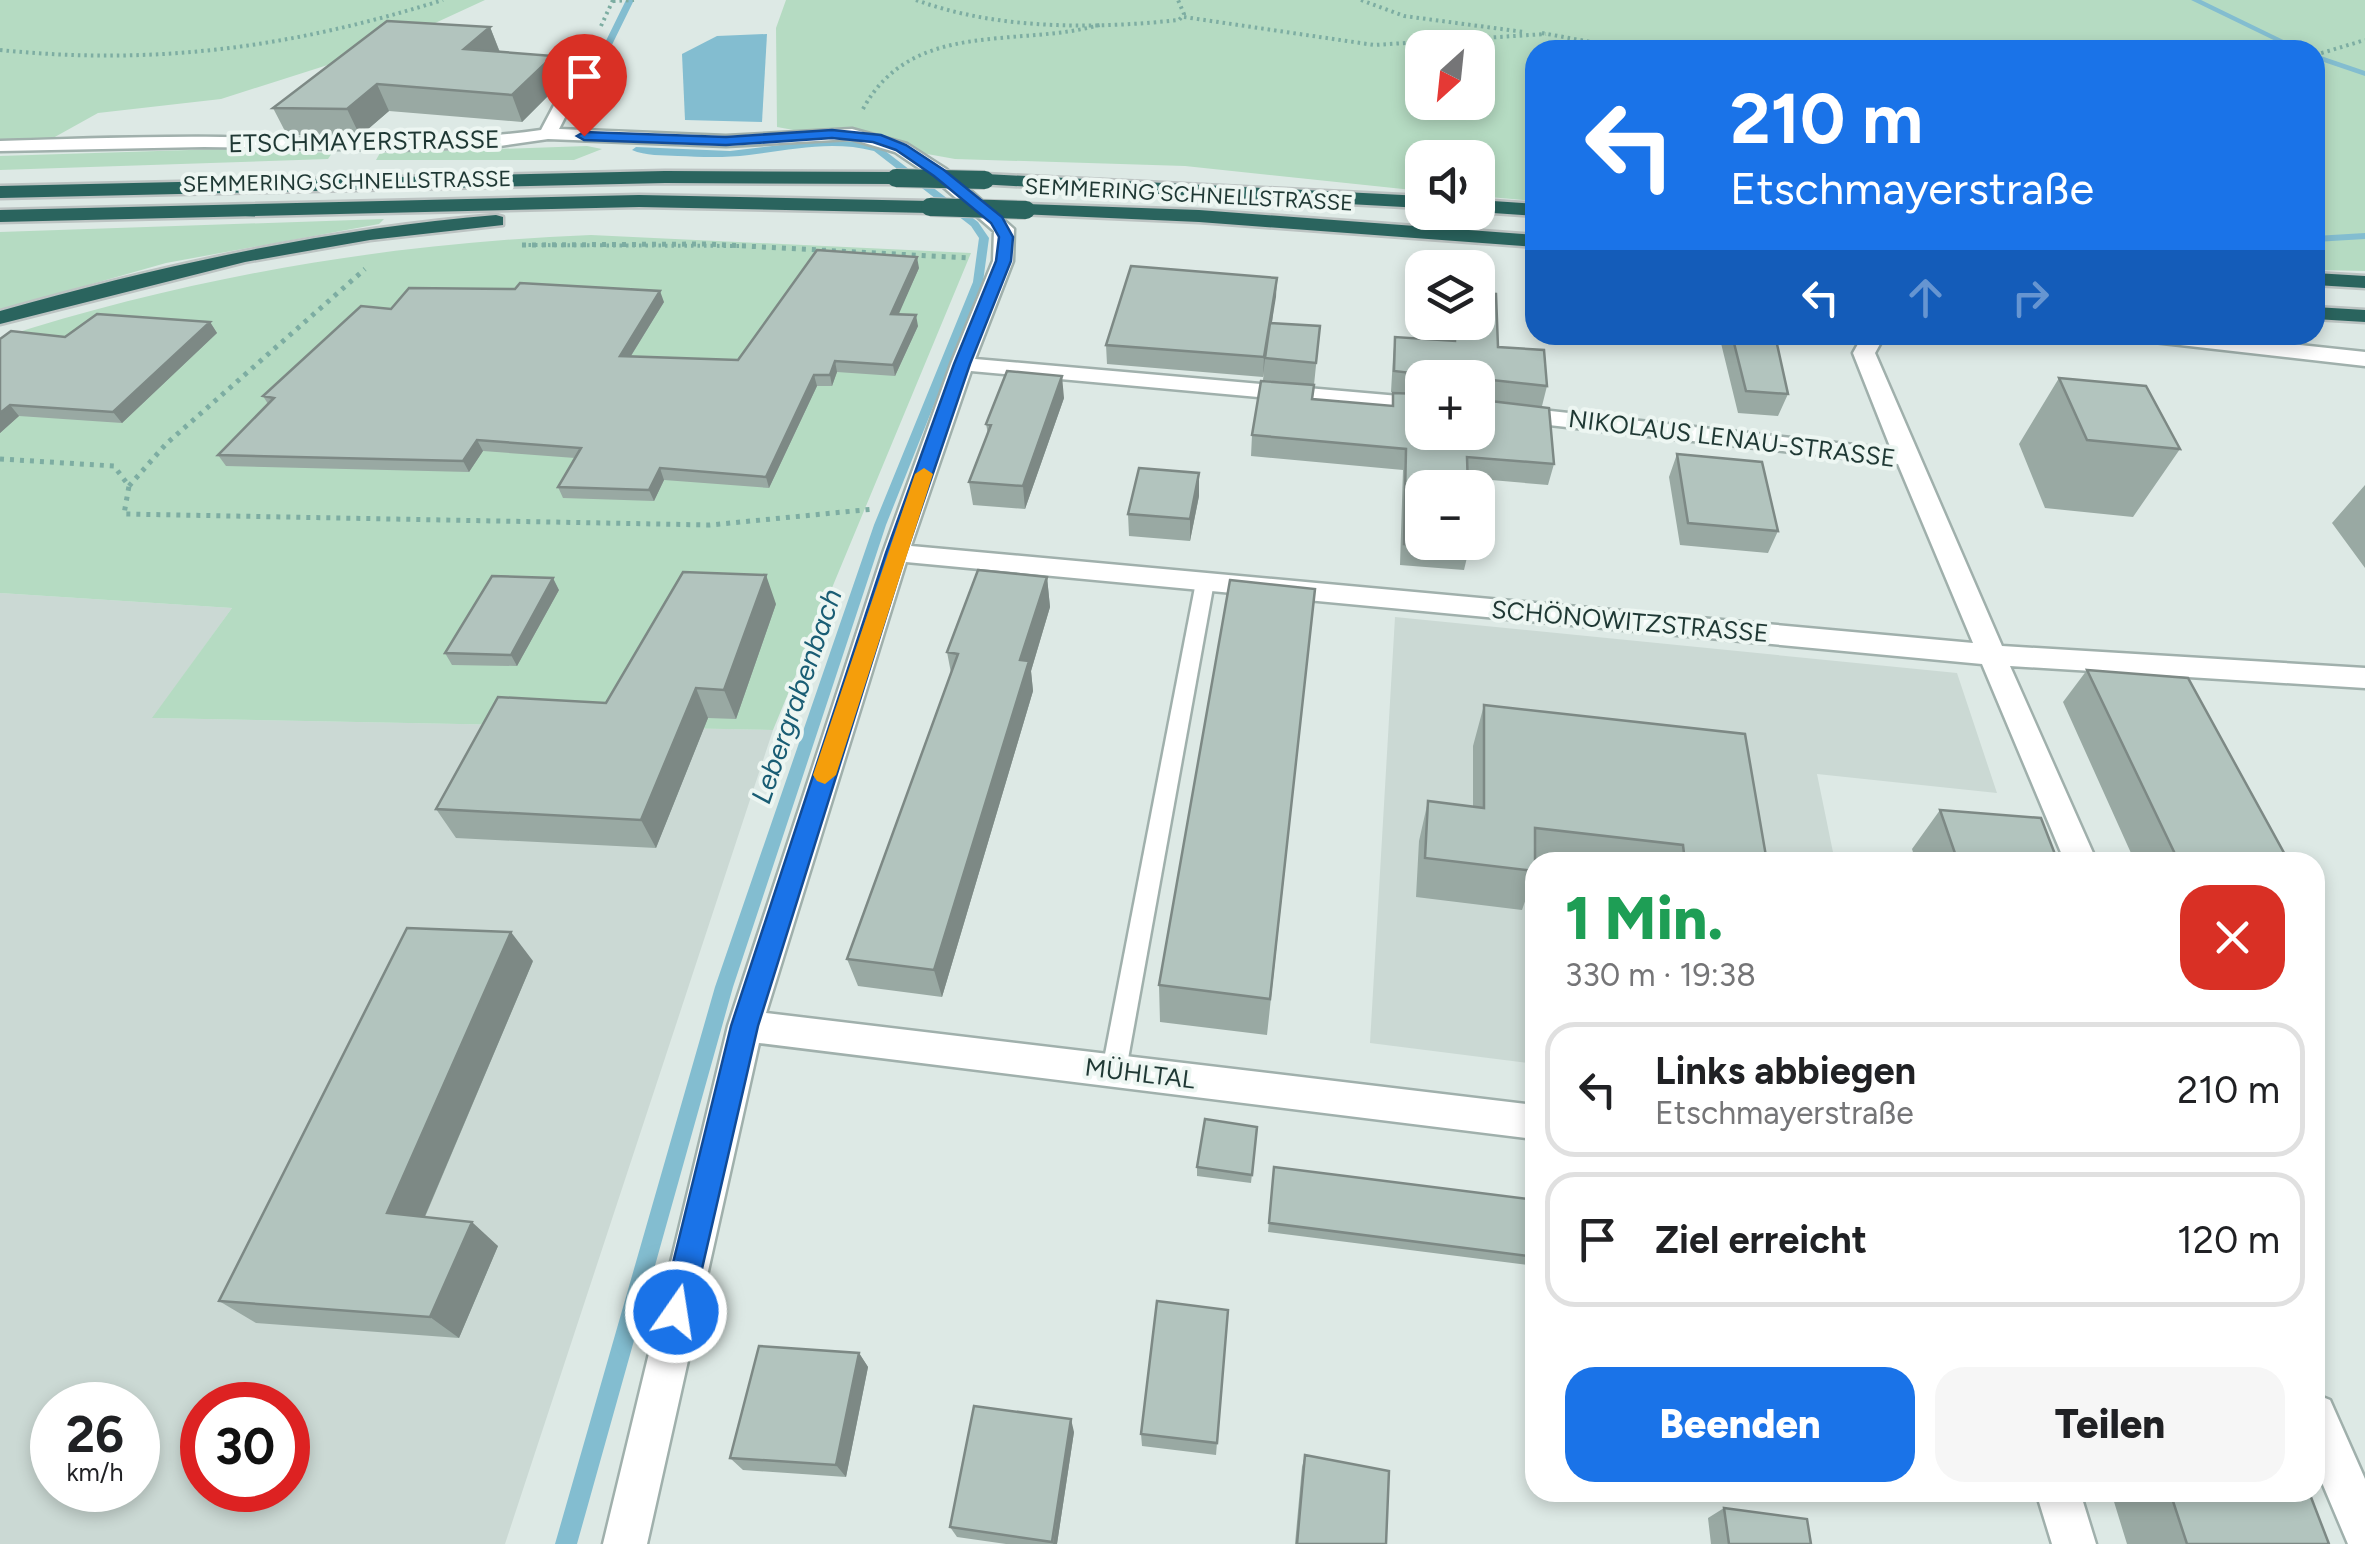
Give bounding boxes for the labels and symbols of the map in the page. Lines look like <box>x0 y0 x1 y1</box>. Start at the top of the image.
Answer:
north arrow <box>1405 30 1495 120</box>
pin <box>542 34 627 137</box>
street label: ETSCHMAYERSTRASSE <box>228 124 500 158</box>
street label: SEMMERING SCHNELLSTRASSE <box>182 165 512 198</box>
street label: SEMMERING SCHNELLSTRASSE <box>1024 172 1354 217</box>
street label: NIKOLAUS LENAU-STRASSE <box>1567 403 1897 473</box>
water label: Lebergrabenbach <box>743 584 849 808</box>
street label: SCHÖNOWITZSTRASSE <box>1490 594 1770 648</box>
street label: MÜHLTAL <box>1083 1051 1197 1095</box>
position arrow <box>624 1260 728 1364</box>
speed limit sign: 30 <box>180 1382 310 1512</box>

